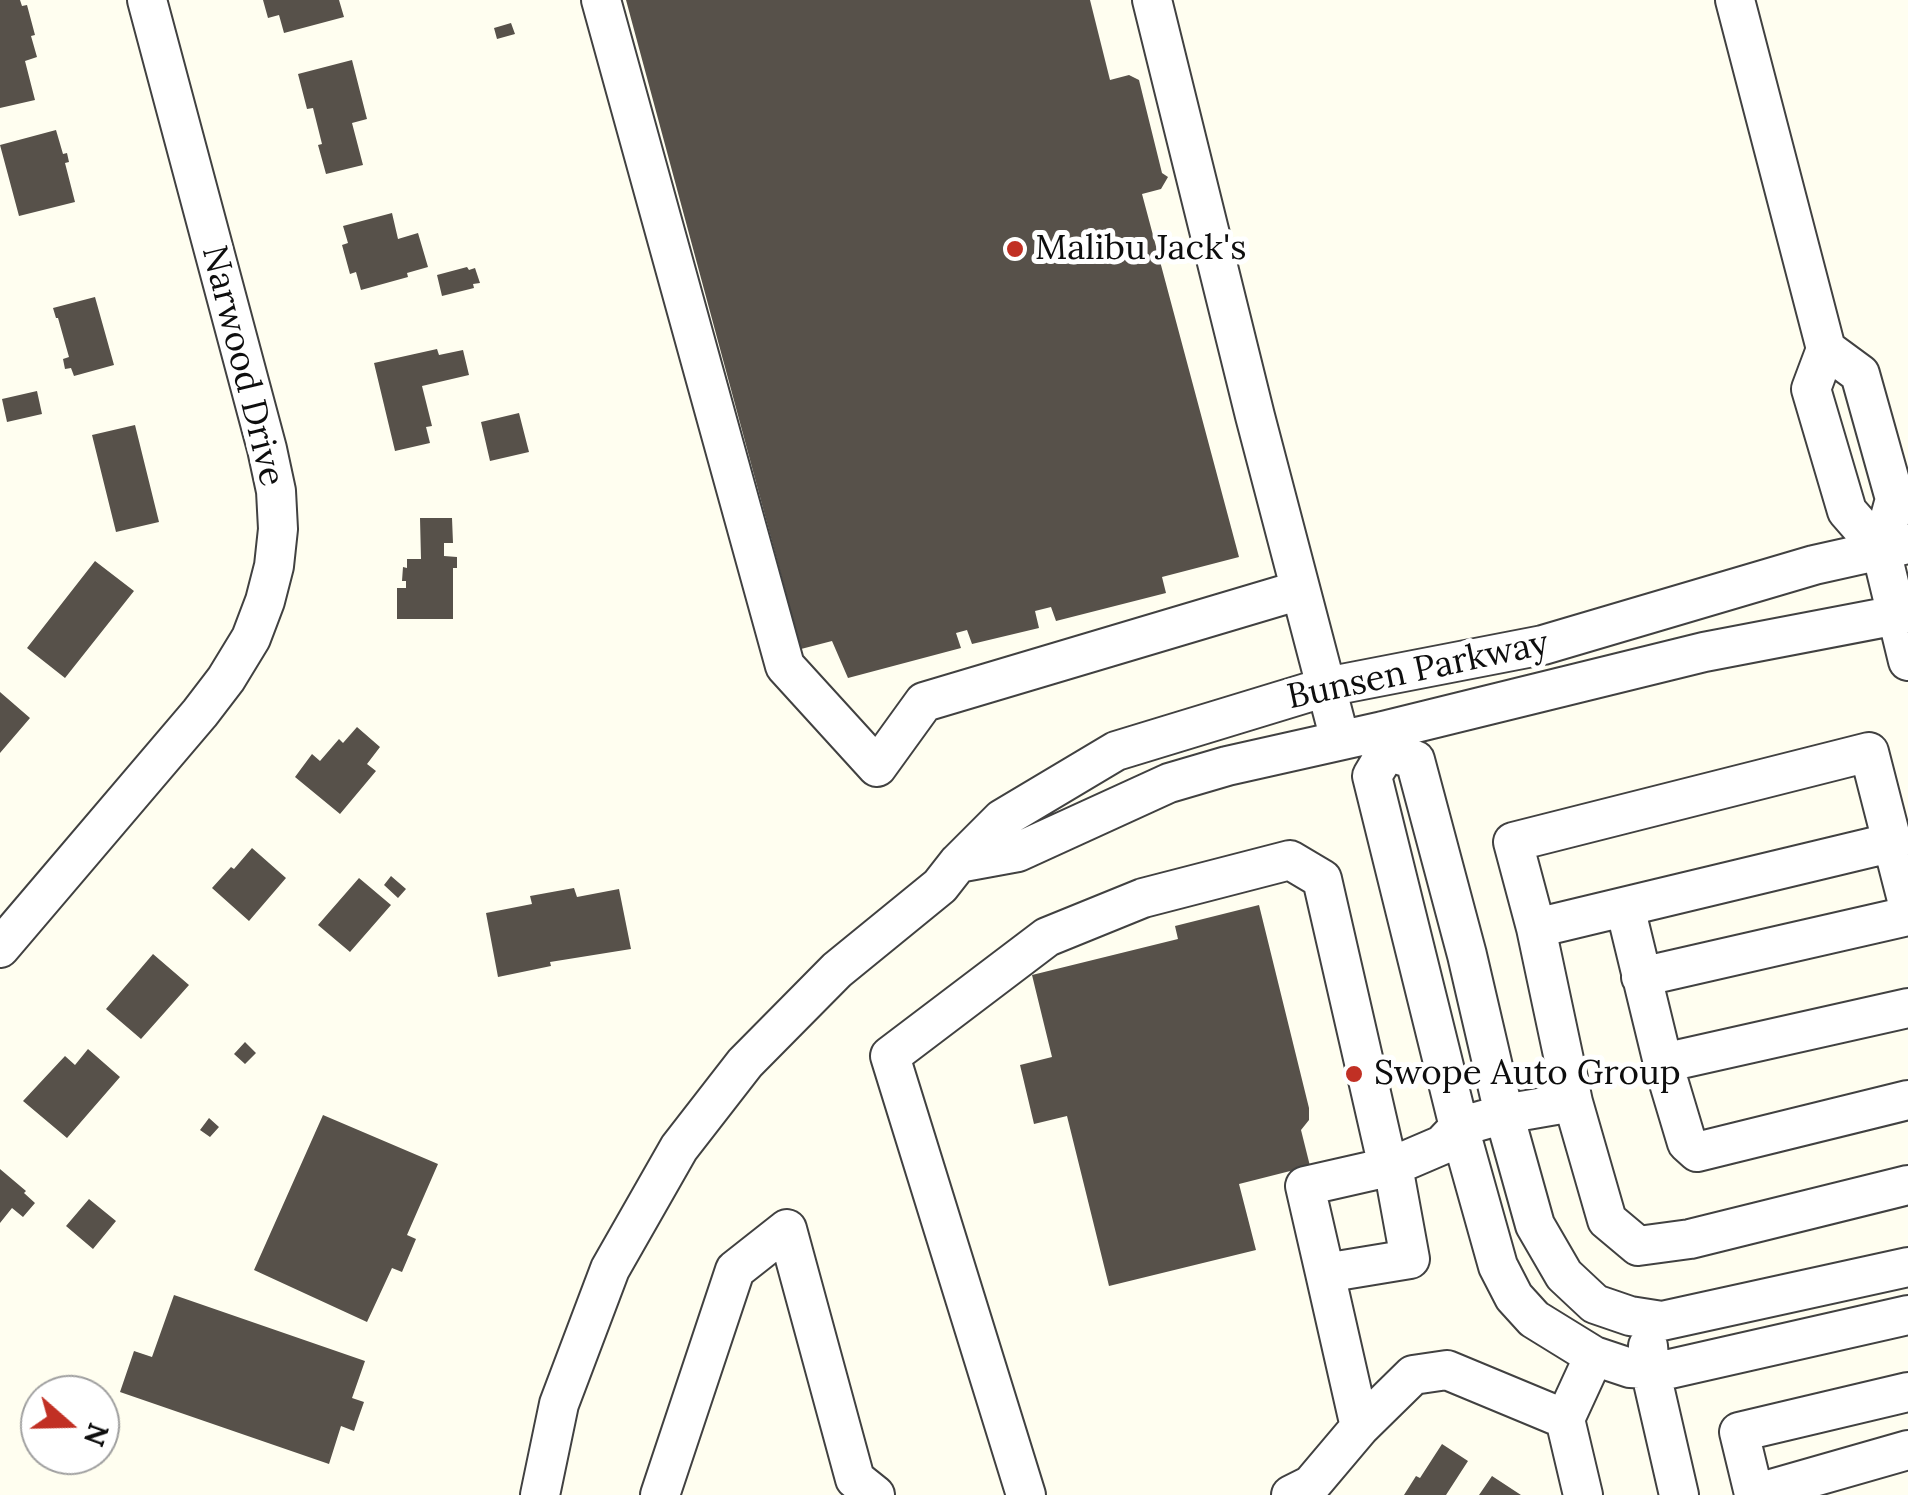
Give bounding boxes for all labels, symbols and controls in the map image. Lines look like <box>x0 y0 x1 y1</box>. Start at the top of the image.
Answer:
place label: Malibu Jack's <box>1035 228 1247 270</box>
marker: Malibu Jack's <box>1004 238 1026 260</box>
street label: Narwood Drive <box>192 241 292 491</box>
street label: Bunsen Parkway <box>1284 623 1552 719</box>
place label: Swope Auto Group <box>1374 1053 1681 1095</box>
marker: Swope Auto Group <box>1343 1063 1365 1085</box>
north arrow <box>20 1375 120 1475</box>
text: N <box>76 1418 117 1451</box>

